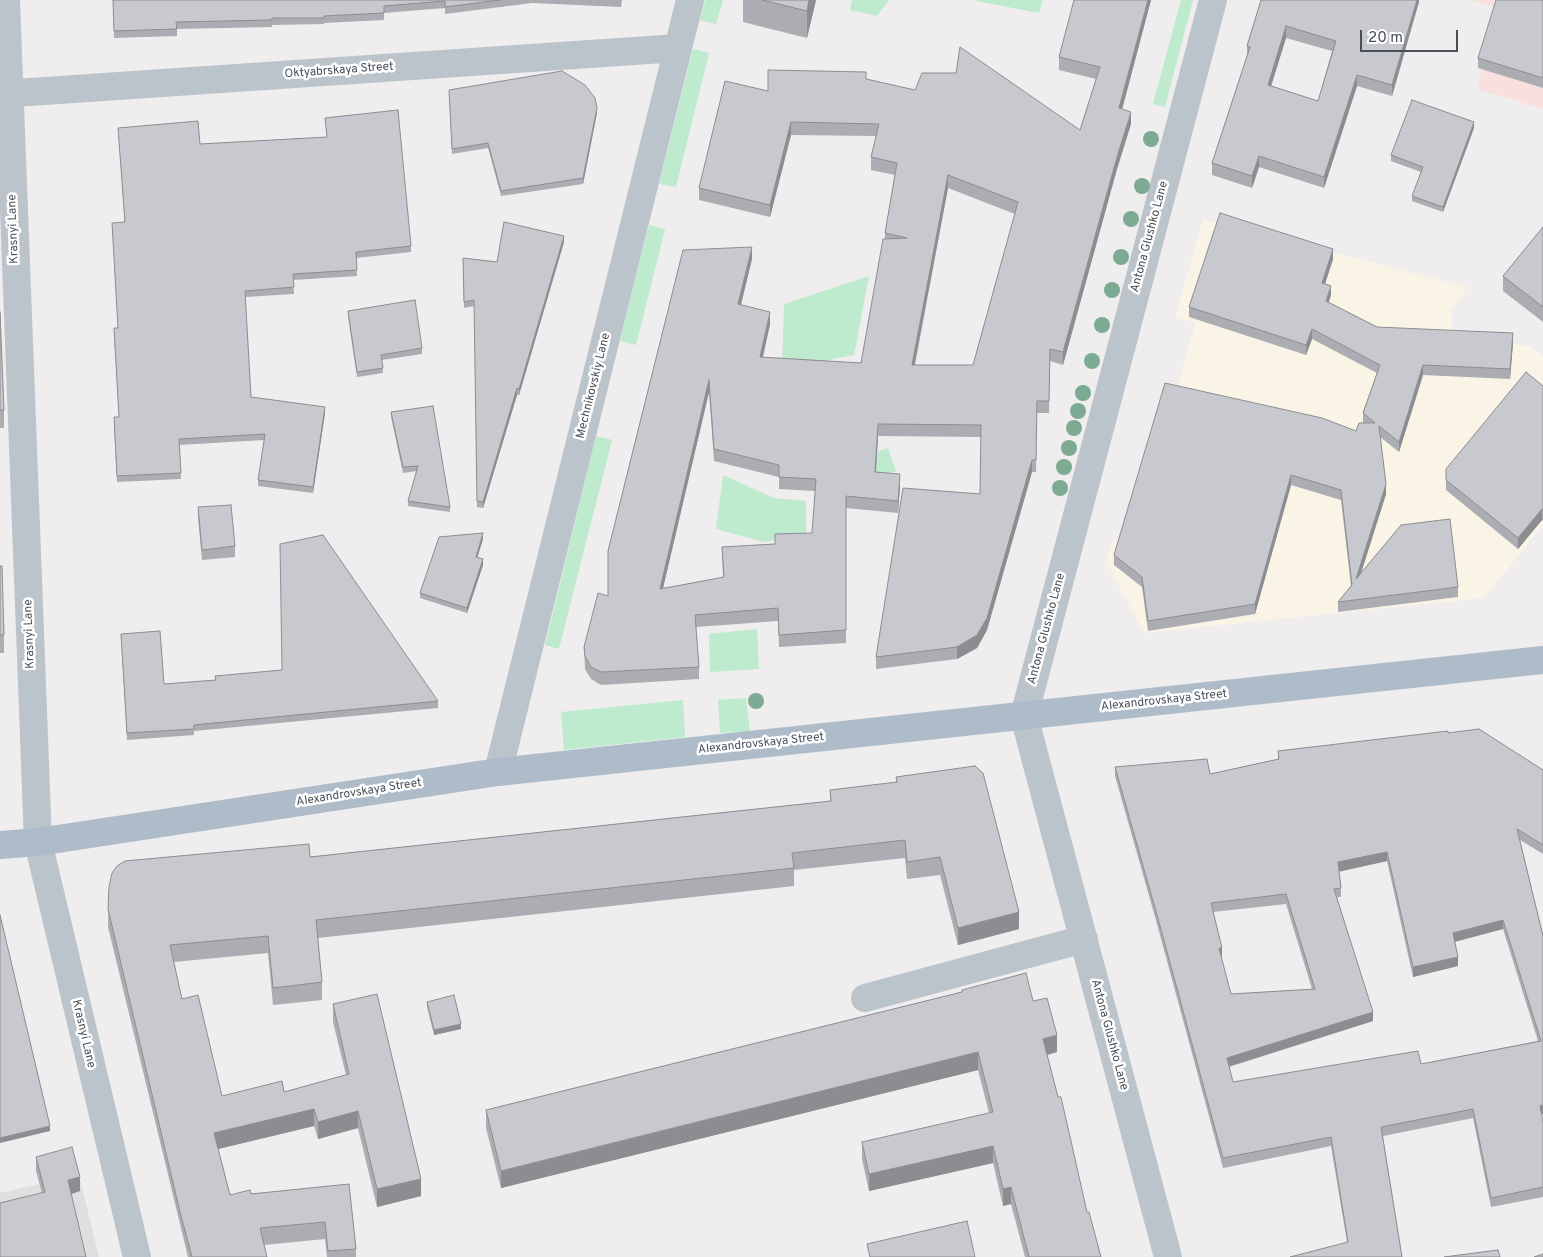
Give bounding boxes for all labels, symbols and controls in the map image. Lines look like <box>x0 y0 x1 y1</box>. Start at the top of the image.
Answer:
scale bar <box>1363 20 1460 52</box>
text: 20 m <box>1368 29 1403 48</box>
street label: Oktyabrskaya Street <box>284 60 394 82</box>
street label: Antona Glushko Lane <box>1128 180 1172 294</box>
street label: Krasnyi Lane <box>6 194 22 264</box>
street label: Mechnikovskiy Lane <box>574 332 614 440</box>
street label: Antona Glushko Lane <box>1025 572 1069 686</box>
street label: Krasnyi Lane <box>22 599 38 669</box>
street label: Alexandrovskaya Street <box>1100 687 1228 715</box>
street label: Alexandrovskaya Street <box>697 730 825 758</box>
street label: Alexandrovskaya Street <box>295 776 423 810</box>
street label: Antona Glushko Lane <box>1087 978 1131 1092</box>
street label: Krasnyi Lane <box>68 998 98 1070</box>

